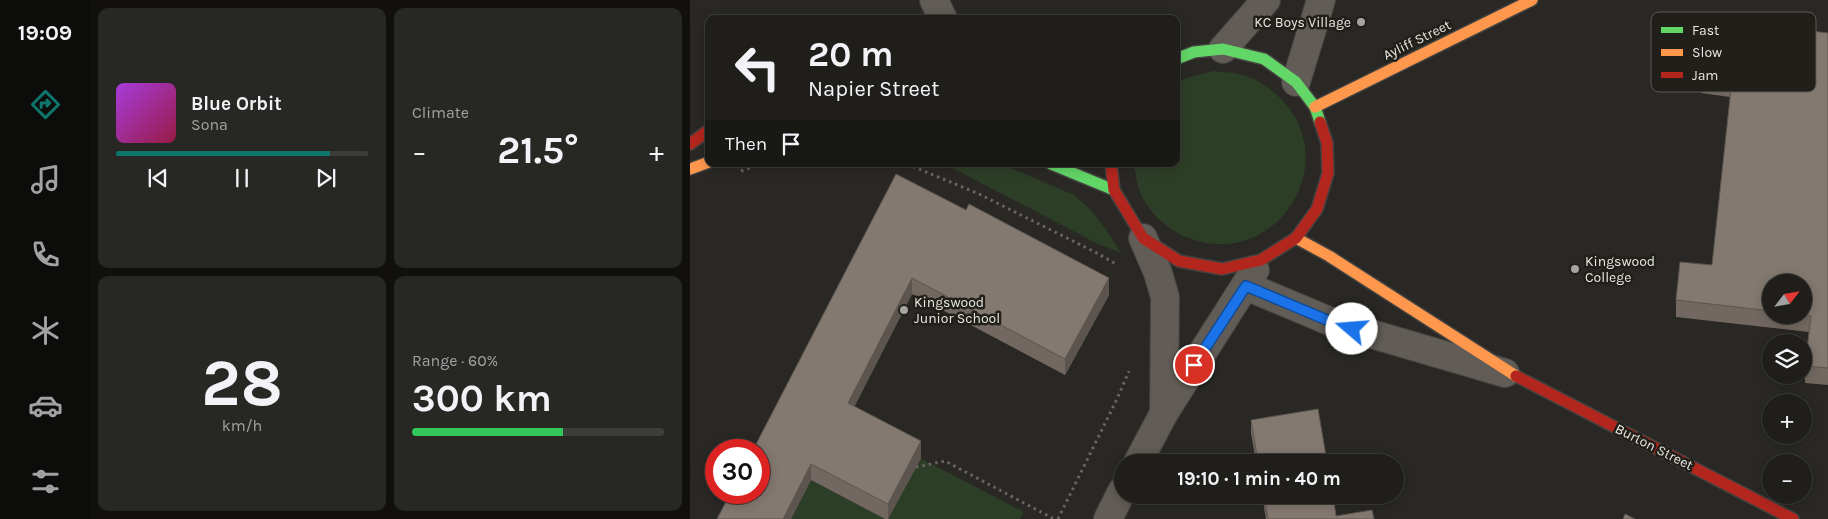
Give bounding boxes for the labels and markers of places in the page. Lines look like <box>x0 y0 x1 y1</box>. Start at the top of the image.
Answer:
place label: KC Boys Village <box>1254 14 1351 31</box>
marker: KC Boys Village <box>1355 16 1367 28</box>
place label: Kingswood College <box>1585 253 1655 286</box>
marker: Kingswood College <box>1569 263 1581 275</box>
place label: Kingswood Junior School <box>914 294 1000 327</box>
marker: Kingswood Junior School <box>898 304 910 316</box>
pin <box>1173 344 1215 386</box>

